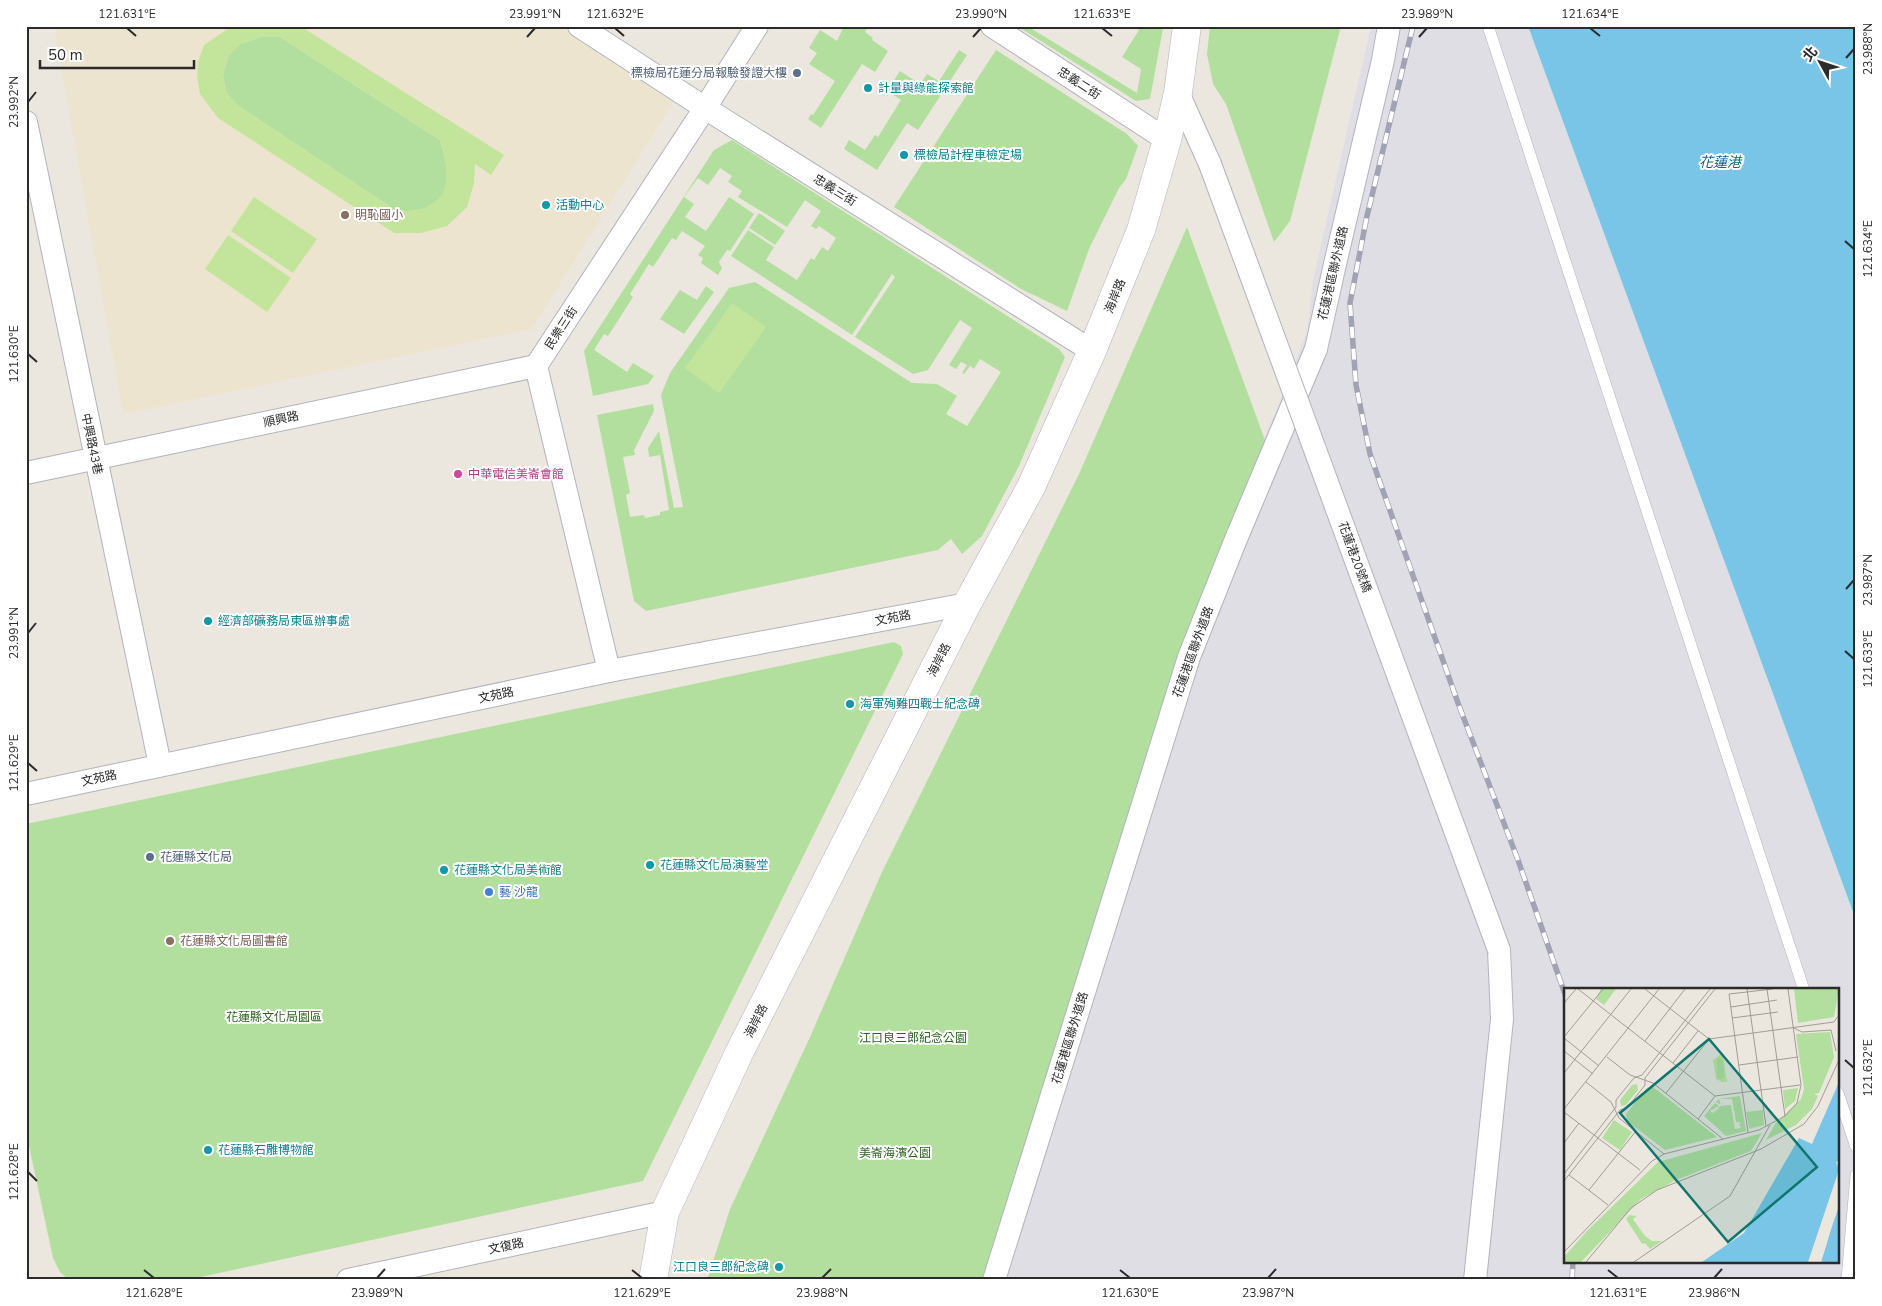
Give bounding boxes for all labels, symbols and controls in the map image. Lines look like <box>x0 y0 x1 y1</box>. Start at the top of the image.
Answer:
text: 121.631°E <box>98 6 156 22</box>
text: 23.991°N <box>509 6 561 22</box>
text: 121.632°E <box>586 6 644 22</box>
text: 23.990°N <box>955 6 1007 22</box>
text: 121.633°E <box>1073 6 1131 22</box>
text: 23.989°N <box>1401 6 1453 22</box>
text: 121.634°E <box>1561 6 1619 22</box>
text: 23.988°N <box>1860 23 1876 75</box>
scale bar <box>40 38 194 70</box>
north arrow <box>1794 38 1844 88</box>
text: 北 <box>1799 42 1822 65</box>
text: 50 m <box>48 45 83 65</box>
street label: 忠義二街 <box>1055 63 1103 103</box>
place label: 標檢局花蓮分局報驗發證大樓 <box>631 65 787 81</box>
marker: 標檢局花蓮分局報驗發證大樓 <box>791 67 803 79</box>
text: 23.992°N <box>6 76 22 128</box>
place label: 計量與綠能探索館 <box>878 80 974 96</box>
marker: 計量與綠能探索館 <box>862 82 874 94</box>
place label: 標檢局計程車檢定場 <box>914 147 1022 163</box>
marker: 標檢局計程車檢定場 <box>898 149 910 161</box>
water label: 花蓮港 <box>1699 153 1743 172</box>
street label: 忠義三街 <box>810 170 860 210</box>
place label: 活動中心 <box>556 197 604 213</box>
marker: 活動中心 <box>540 199 552 211</box>
place label: 明恥國小 <box>355 207 403 223</box>
marker: 明恥國小 <box>339 209 351 221</box>
text: 121.634°E <box>1860 220 1876 278</box>
street label: 花蓮港區聯外道路 <box>1314 224 1352 322</box>
street label: 海岸路 <box>1101 276 1129 316</box>
street label: 民樂三街 <box>541 304 581 352</box>
text: 121.630°E <box>6 325 22 383</box>
street label: 順興路 <box>262 407 300 431</box>
street label: 中興路43巷 <box>78 412 106 476</box>
place label: 中華電信美崙會館 <box>468 466 564 482</box>
marker: 中華電信美崙會館 <box>452 468 464 480</box>
street label: 花蓮港20號橋 <box>1335 519 1375 595</box>
text: 23.987°N <box>1860 554 1876 606</box>
street label: 花蓮港區聯外道路 <box>1169 604 1217 700</box>
text: 23.991°N <box>6 607 22 659</box>
street label: 文苑路 <box>874 607 912 629</box>
place label: 經濟部礦務局東區辦事處 <box>218 613 350 629</box>
marker: 經濟部礦務局東區辦事處 <box>202 615 214 627</box>
text: 121.633°E <box>1860 630 1876 688</box>
street label: 海岸路 <box>924 640 954 680</box>
street label: 文苑路 <box>477 683 515 707</box>
place label: 海軍殉難四戰士紀念碑 <box>860 696 980 712</box>
marker: 海軍殉難四戰士紀念碑 <box>844 698 856 710</box>
text: 121.629°E <box>6 734 22 792</box>
street label: 文苑路 <box>80 766 118 790</box>
place label: 花蓮縣文化局 <box>160 849 232 865</box>
marker: 花蓮縣文化局 <box>144 851 156 863</box>
place label: 花蓮縣文化局演藝堂 <box>660 857 768 873</box>
marker: 花蓮縣文化局演藝堂 <box>644 859 656 871</box>
place label: 花蓮縣文化局美術館 <box>454 862 562 878</box>
marker: 花蓮縣文化局美術館 <box>438 864 450 876</box>
place label: 藝 沙龍 <box>499 884 538 900</box>
marker: 藝 沙龍 <box>483 886 495 898</box>
place label: 花蓮縣文化局圖書館 <box>180 933 288 949</box>
marker: 花蓮縣文化局圖書館 <box>164 935 176 947</box>
inset map <box>1564 988 1840 1264</box>
street label: 花蓮港區聯外道路 <box>1048 990 1092 1086</box>
street label: 海岸路 <box>741 1001 771 1041</box>
park label: 花蓮縣文化局園區 <box>226 1009 322 1025</box>
park label: 江口良三郎紀念公園 <box>859 1030 967 1046</box>
text: 121.632°E <box>1860 1039 1876 1097</box>
place label: 花蓮縣石雕博物館 <box>218 1142 314 1158</box>
text: 121.628°E <box>6 1143 22 1201</box>
marker: 花蓮縣石雕博物館 <box>202 1144 214 1156</box>
park label: 美崙海濱公園 <box>859 1145 931 1161</box>
street label: 文復路 <box>487 1234 525 1258</box>
place label: 江口良三郎紀念碑 <box>673 1259 769 1275</box>
marker: 江口良三郎紀念碑 <box>773 1261 785 1273</box>
text: 121.628°E <box>125 1285 183 1301</box>
text: 23.989°N <box>351 1285 403 1301</box>
text: 121.629°E <box>613 1285 671 1301</box>
text: 23.988°N <box>796 1285 848 1301</box>
text: 121.630°E <box>1101 1285 1159 1301</box>
text: 23.987°N <box>1242 1285 1294 1301</box>
text: 121.631°E <box>1589 1285 1647 1301</box>
text: 23.986°N <box>1688 1285 1740 1301</box>

